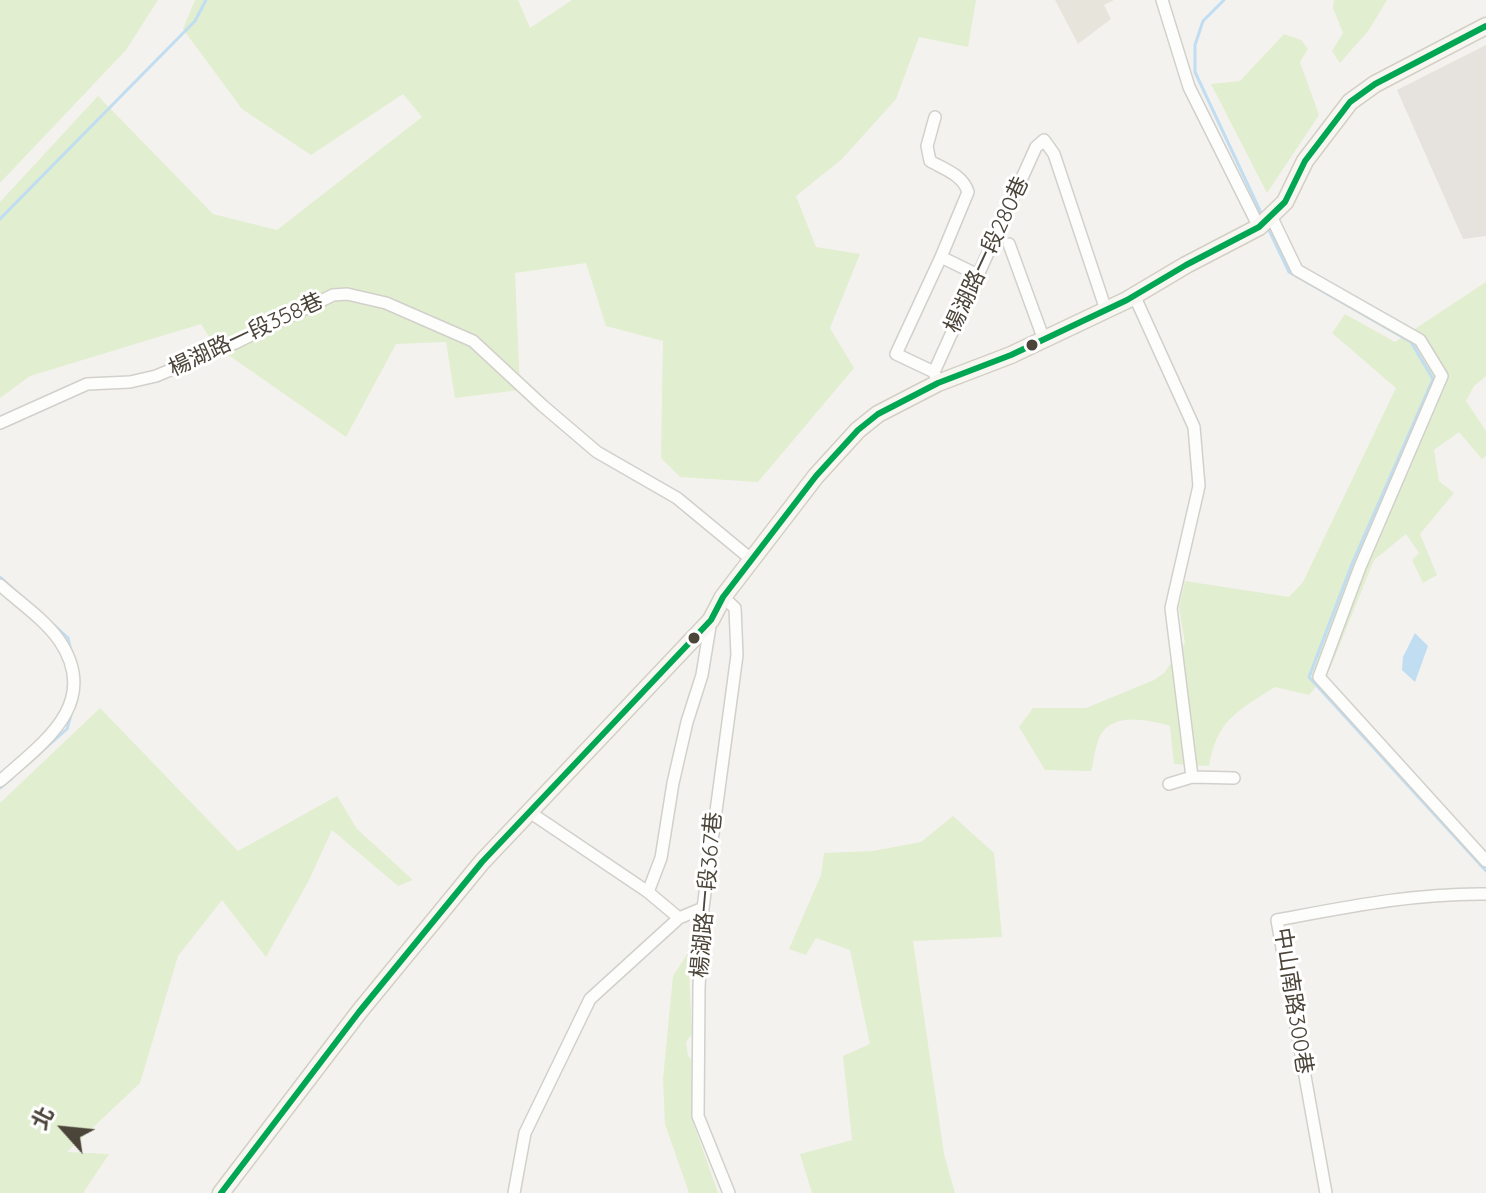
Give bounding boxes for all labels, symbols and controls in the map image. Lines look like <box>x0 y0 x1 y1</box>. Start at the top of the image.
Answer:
street label: 楊湖路一段280巷 <box>939 173 1035 337</box>
street label: 楊湖路一段358巷 <box>165 288 327 382</box>
unlabelled marker <box>1024 337 1040 353</box>
unlabelled marker <box>686 630 702 646</box>
street label: 楊湖路一段367巷 <box>687 811 727 979</box>
street label: 中山南路300巷 <box>1268 926 1318 1076</box>
north arrow <box>24 1089 104 1169</box>
text: 北 <box>25 1102 60 1134</box>

